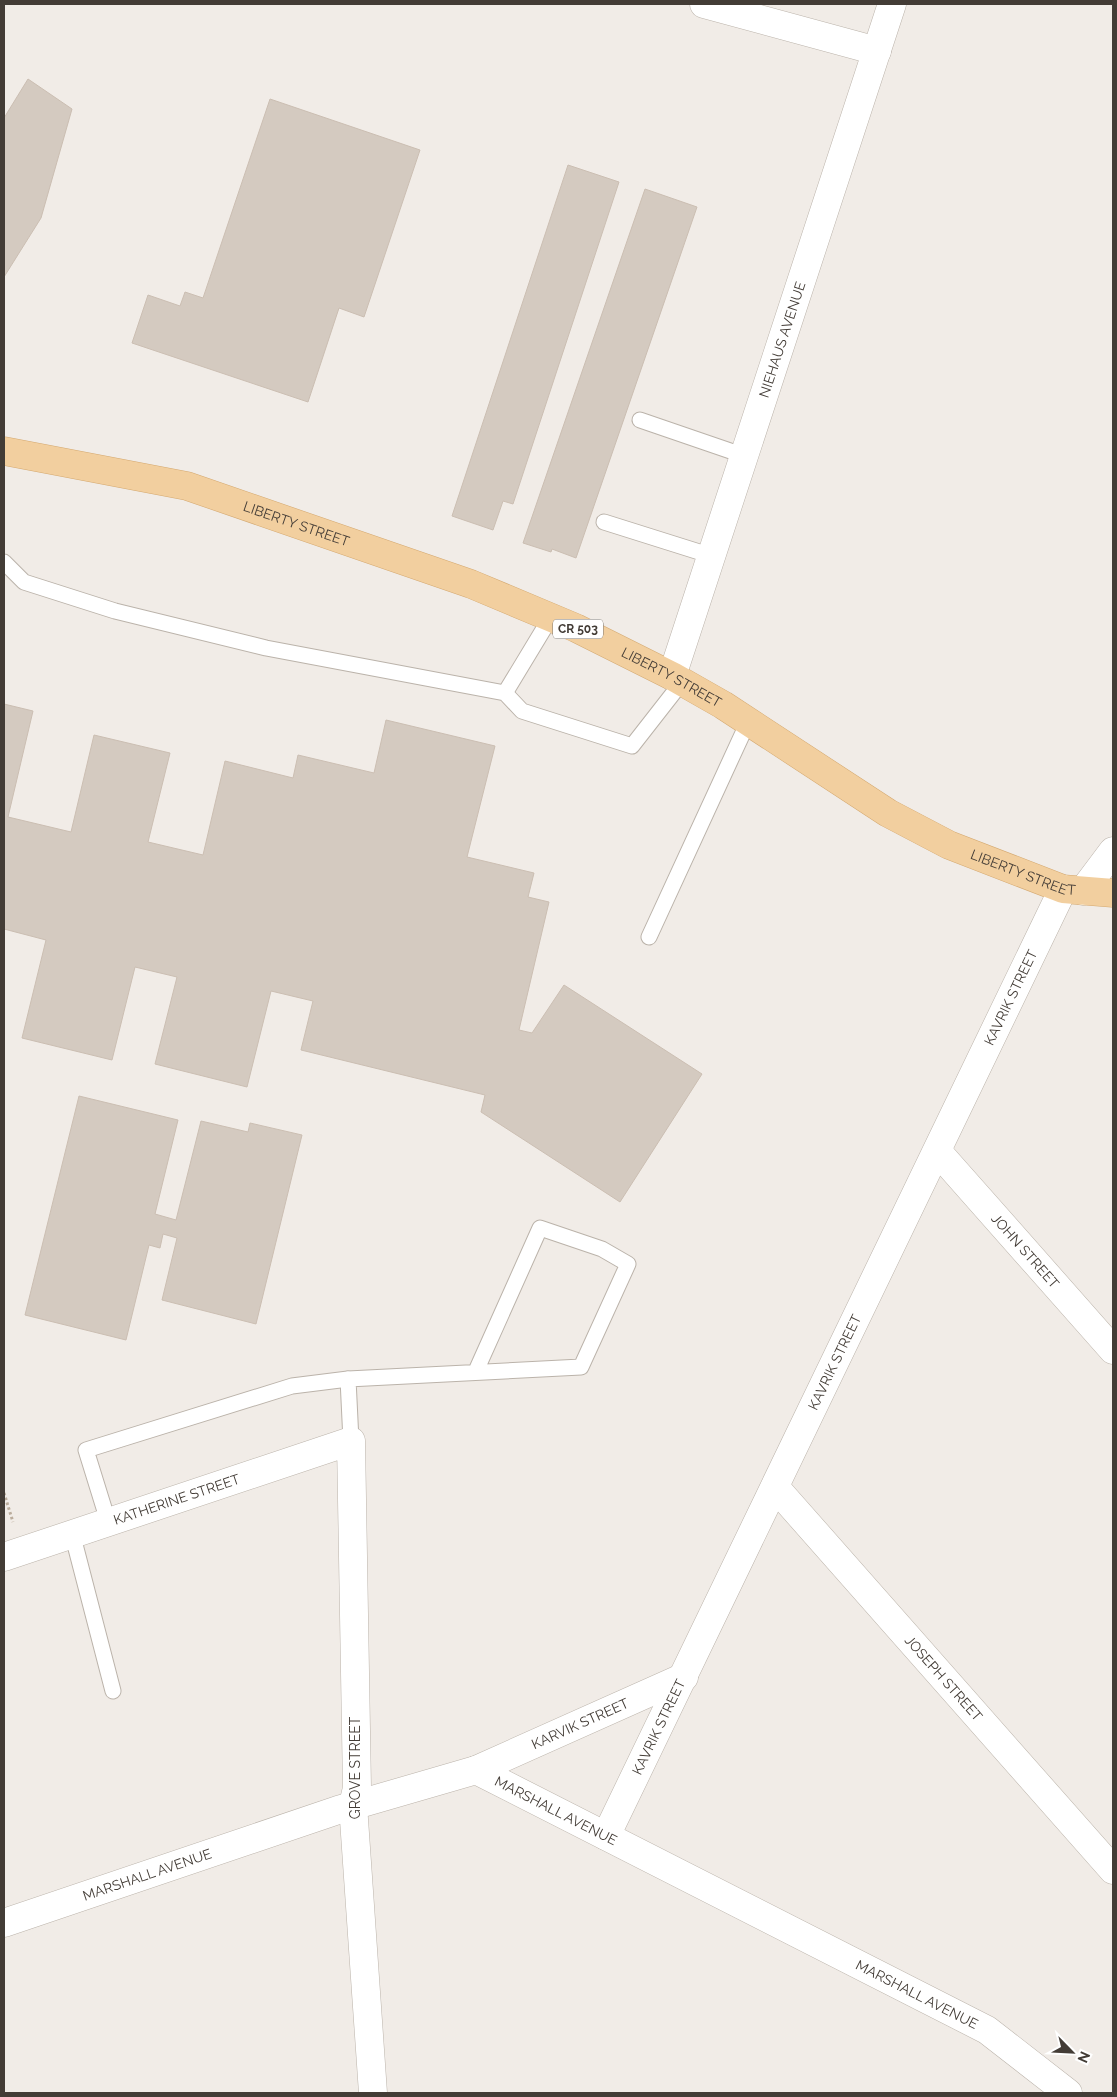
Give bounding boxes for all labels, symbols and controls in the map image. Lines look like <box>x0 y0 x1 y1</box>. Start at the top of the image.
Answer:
street label: NIEHAUS AVENUE <box>756 280 809 400</box>
street label: LIBERTY STREET <box>241 498 352 550</box>
road number: CR 503 <box>553 620 603 638</box>
street label: LIBERTY STREET <box>619 644 725 711</box>
street label: LIBERTY STREET <box>968 846 1077 898</box>
street label: KAVRIK STREET <box>981 947 1041 1048</box>
street label: JOHN STREET <box>988 1210 1063 1292</box>
street label: KAVRIK STREET <box>805 1312 865 1413</box>
street label: KATHERINE STREET <box>111 1471 242 1528</box>
street label: JOSEPH STREET <box>902 1632 986 1725</box>
street label: KAVRIK STREET <box>629 1676 689 1777</box>
street label: KARVIK STREET <box>529 1695 631 1752</box>
street label: GROVE STREET <box>347 1716 363 1819</box>
street label: MARSHALL AVENUE <box>492 1773 620 1848</box>
street label: MARSHALL AVENUE <box>81 1845 213 1904</box>
street label: MARSHALL AVENUE <box>853 1957 981 2032</box>
north arrow <box>1047 2027 1097 2077</box>
text: N <box>1074 2049 1093 2065</box>

